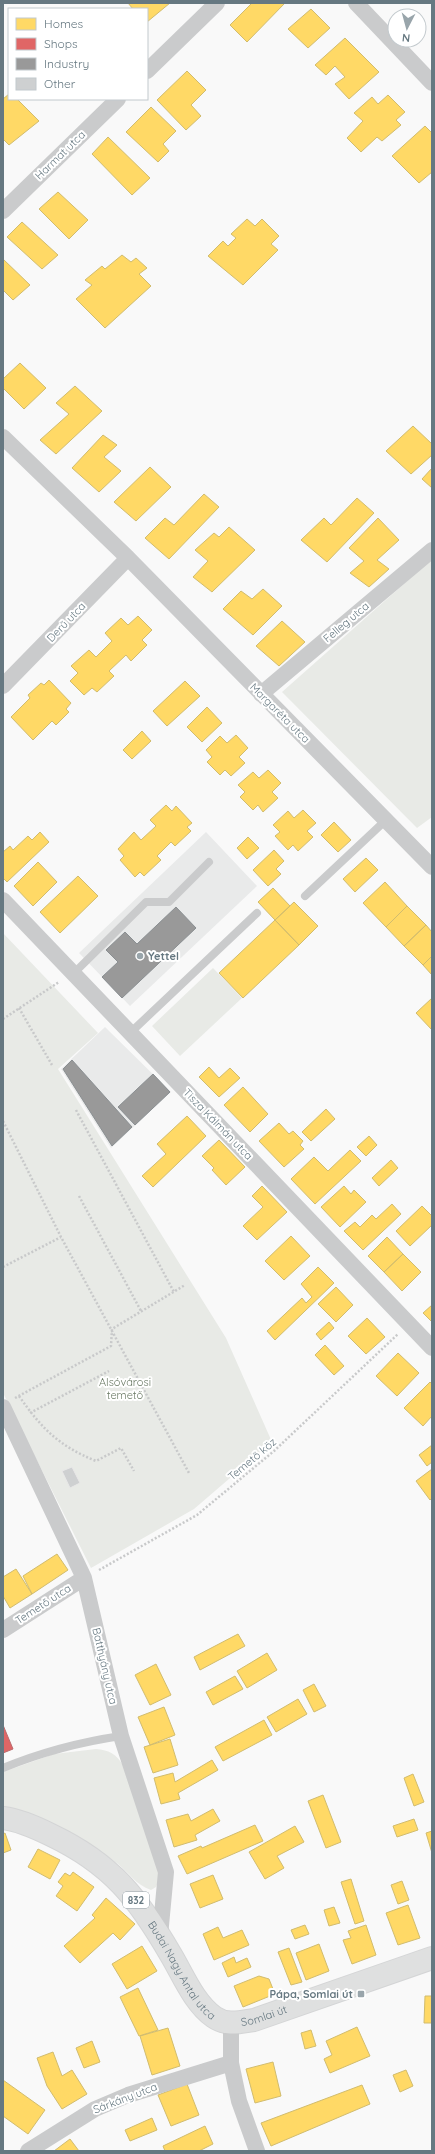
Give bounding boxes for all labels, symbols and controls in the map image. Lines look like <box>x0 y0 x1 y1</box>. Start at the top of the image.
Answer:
legend <box>8 8 148 100</box>
north arrow <box>387 8 427 48</box>
text: Homes <box>44 16 84 31</box>
text: N <box>401 31 411 45</box>
text: Shops <box>44 36 78 51</box>
text: Industry <box>44 56 89 71</box>
text: Other <box>44 76 76 91</box>
street label: Harmat utca <box>32 128 88 182</box>
street label: Derű utca <box>44 599 88 645</box>
street label: Felleg utca <box>320 599 372 645</box>
street label: Margaréta utca <box>247 680 313 746</box>
place label: Yettel <box>148 949 179 963</box>
marker: Yettel <box>135 951 145 961</box>
street label: Tisza Kálmán utca <box>180 1085 256 1163</box>
park label: Alsóvárosi temető <box>99 1375 151 1402</box>
street label: Temető köz <box>225 1435 279 1483</box>
street label: Temető utca <box>13 1581 73 1627</box>
street label: Batthyány utca <box>89 1626 121 1706</box>
road number: 832 <box>123 1892 149 1908</box>
street label: Budai Nagy Antal utca <box>145 1918 218 2023</box>
place label: Pápa, Somlai út <box>270 1987 353 2001</box>
marker: Pápa, Somlai út <box>356 1989 366 1999</box>
street label: Somlai út <box>240 2002 289 2029</box>
street label: Sárkány utca <box>91 2079 159 2117</box>

